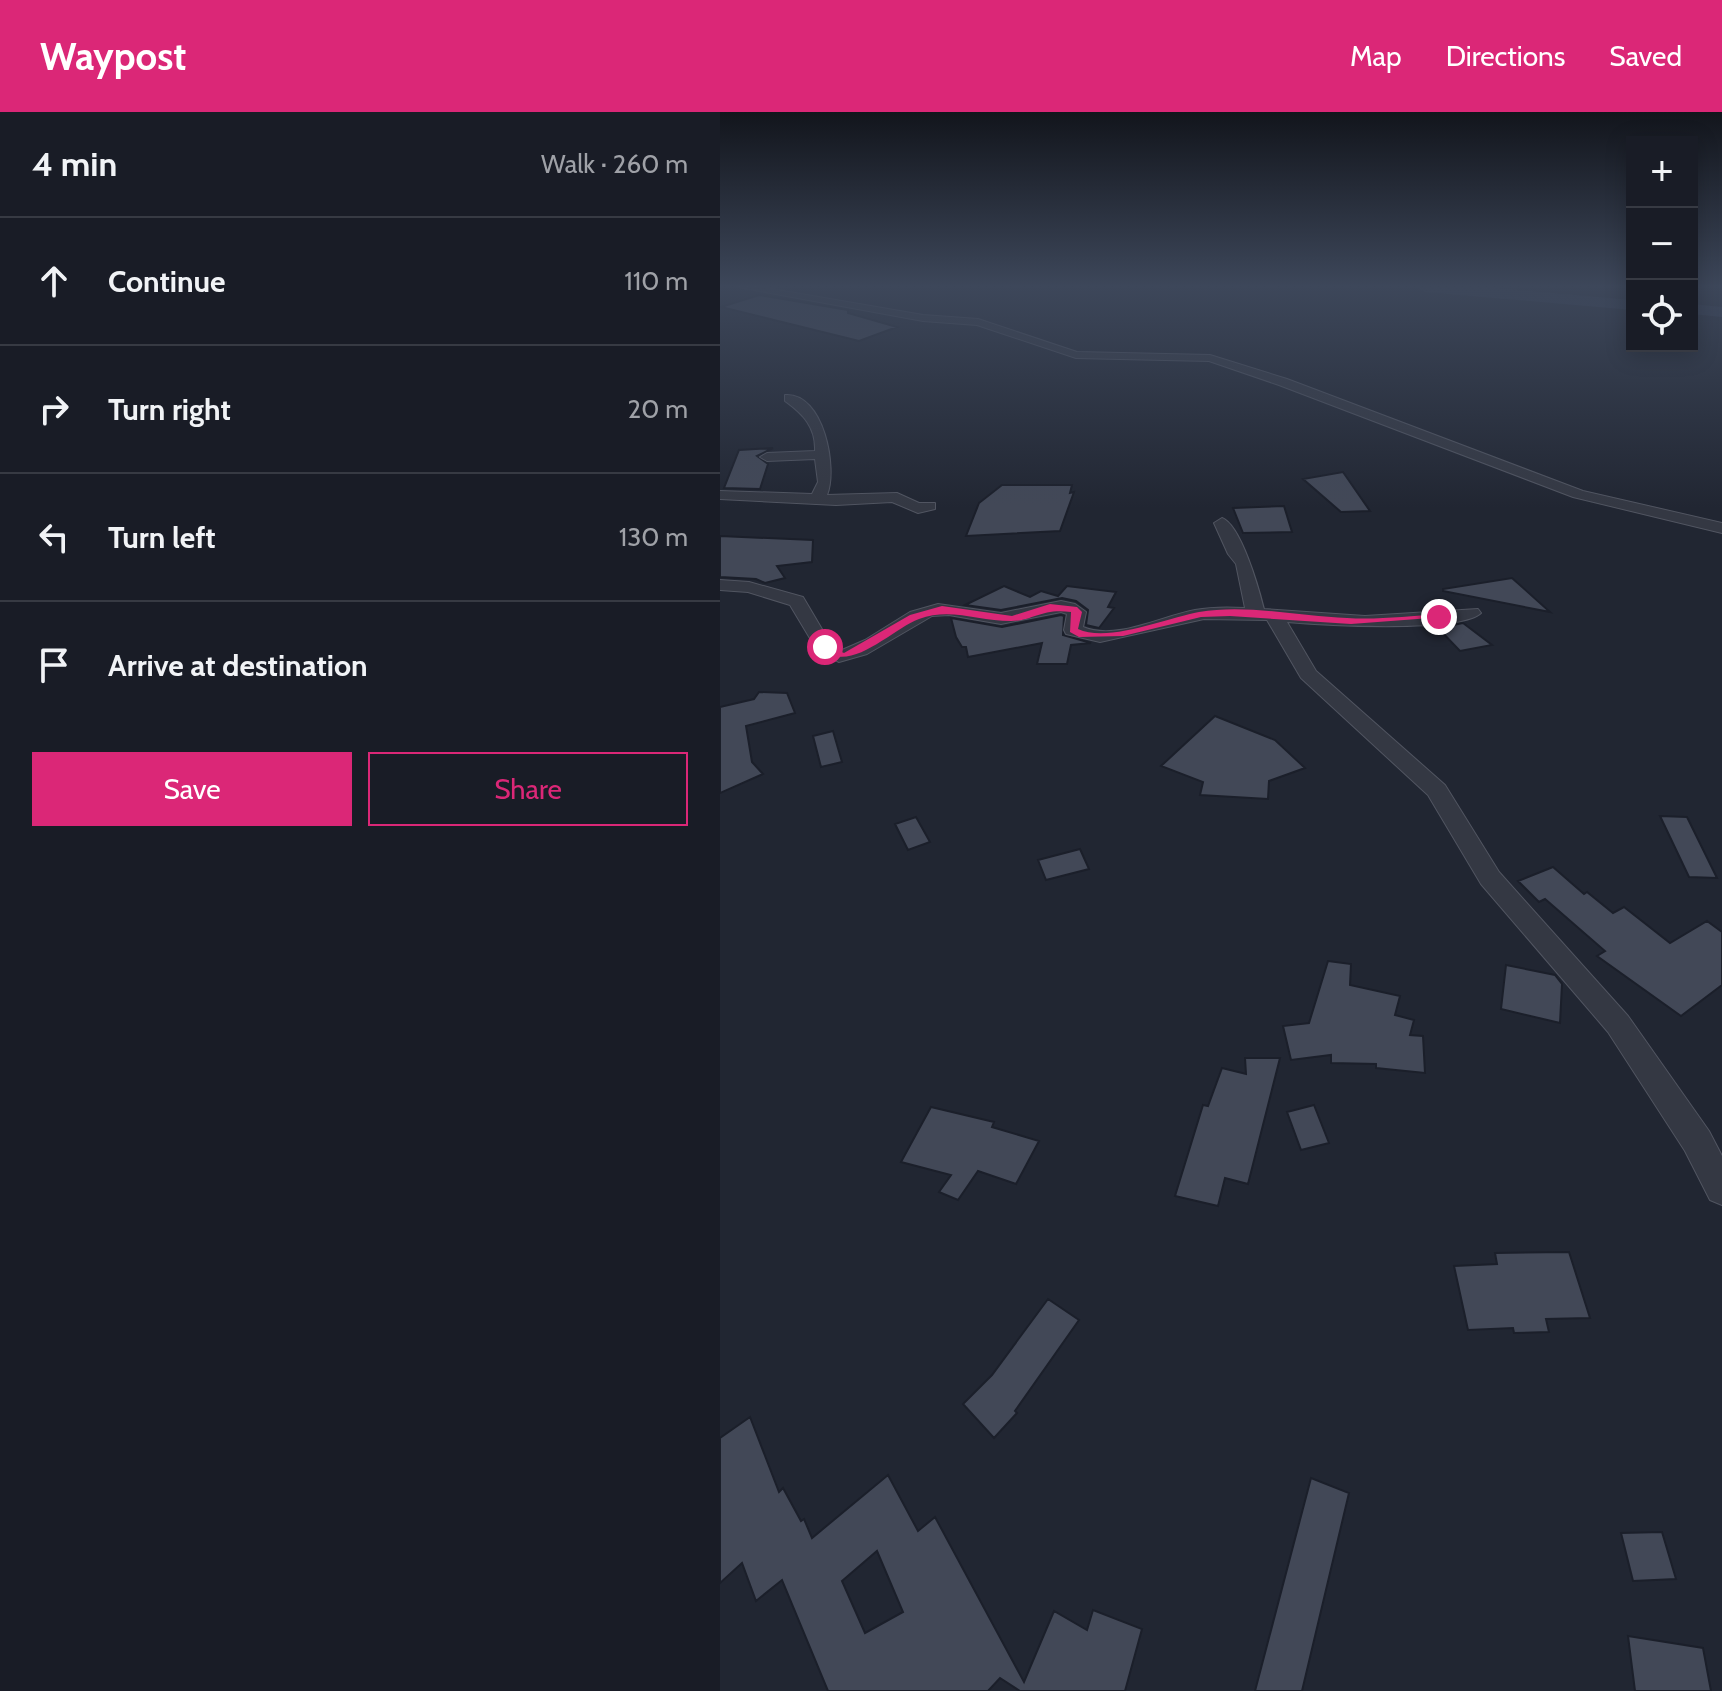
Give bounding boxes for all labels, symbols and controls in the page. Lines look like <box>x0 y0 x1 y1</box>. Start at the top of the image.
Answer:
text: Waypost <box>40 33 186 80</box>
text: Map <box>1350 39 1402 73</box>
text: Directions <box>1446 39 1565 73</box>
text: Saved <box>1609 39 1682 73</box>
map controls <box>1626 136 1698 352</box>
button: + <box>1626 136 1698 208</box>
text: 4 min <box>32 143 117 185</box>
text: Walk · 260 m <box>541 148 688 180</box>
button: − <box>1626 208 1698 280</box>
icon: ahead <box>32 259 76 303</box>
text: Continue <box>108 263 225 300</box>
text: 110 m <box>624 265 688 297</box>
button: locate <box>1626 280 1698 352</box>
icon: right <box>32 387 76 431</box>
text: Turn right <box>108 391 231 428</box>
text: 20 m <box>628 393 688 425</box>
icon: left <box>32 515 76 559</box>
text: Turn left <box>108 519 216 556</box>
text: 130 m <box>619 521 688 553</box>
route end <box>1421 599 1457 635</box>
route start <box>807 629 843 665</box>
icon: arrive <box>32 643 76 687</box>
text: Arrive at destination <box>108 647 368 684</box>
button: Save <box>32 752 352 826</box>
button: Share <box>368 752 688 826</box>

